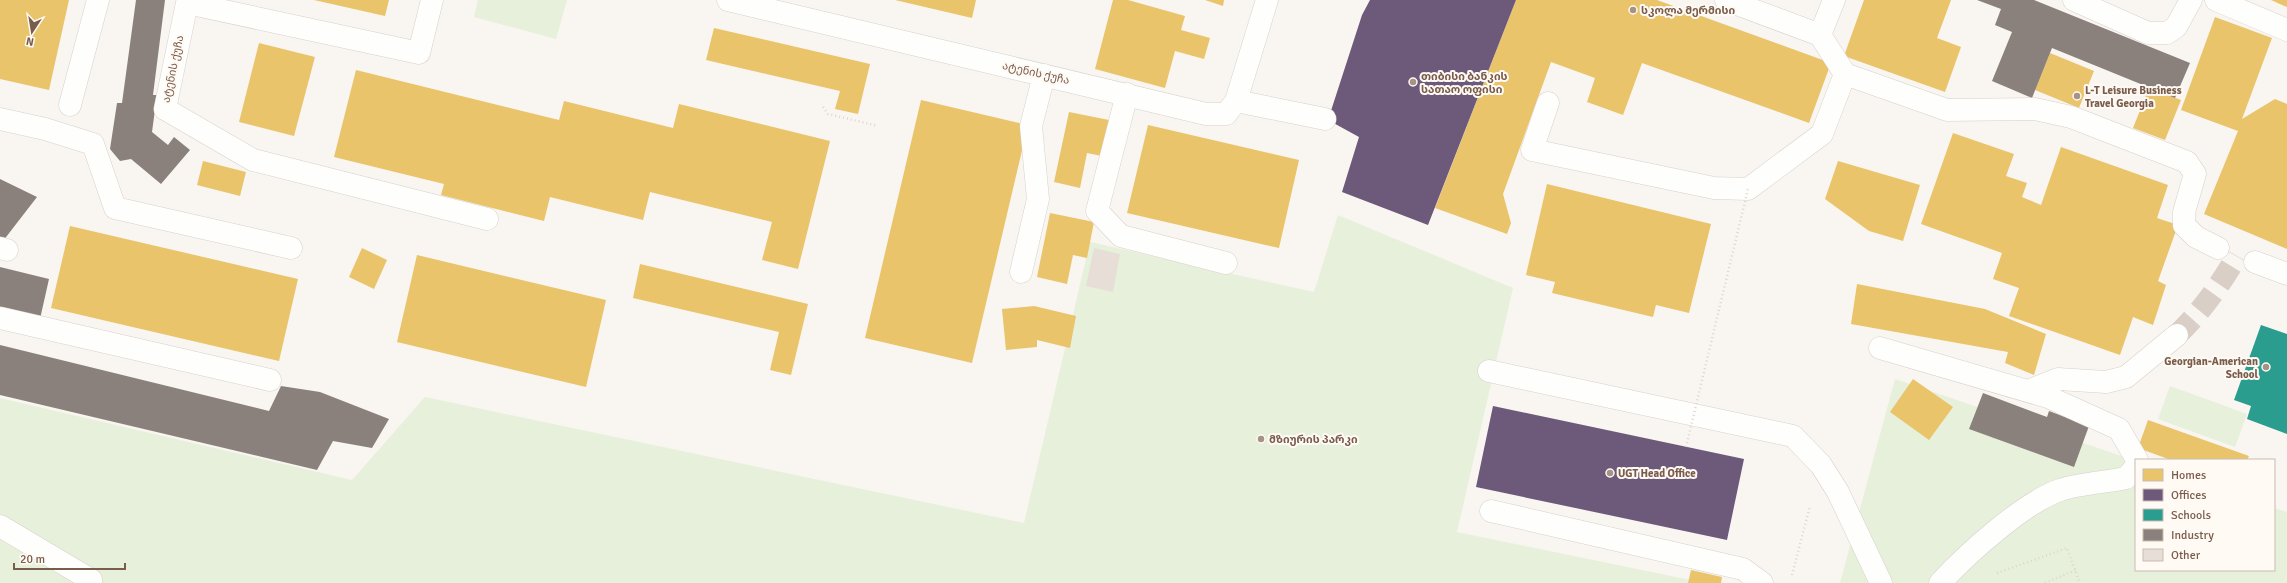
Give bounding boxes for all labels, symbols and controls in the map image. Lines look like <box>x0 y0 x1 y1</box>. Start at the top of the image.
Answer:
place label: სკოლა მერმისი <box>1641 4 1735 17</box>
marker: სკოლა მერმისი <box>1628 5 1638 15</box>
north arrow <box>12 12 52 52</box>
text: N <box>25 34 35 48</box>
street label: ატენის ქუჩა <box>160 34 186 104</box>
street label: ატენის ქუჩა <box>1001 59 1071 87</box>
place label: თიბისი ბანკის სათაო ოფისი <box>1421 70 1508 96</box>
marker: თიბისი ბანკის სათაო ოფისი <box>1408 77 1418 87</box>
place label: L-T Leisure Business Travel Georgia <box>2085 84 2182 110</box>
marker: L-T Leisure Business Travel Georgia <box>2072 91 2082 101</box>
place label: Georgian-American School <box>2164 355 2259 381</box>
marker: Georgian-American School <box>2261 362 2271 372</box>
place label: მზიურის პარკი <box>1269 433 1358 446</box>
marker: მზიურის პარკი <box>1256 434 1266 444</box>
legend <box>2135 459 2275 571</box>
place label: UGT Head Office <box>1618 467 1696 480</box>
marker: UGT Head Office <box>1605 468 1615 478</box>
text: Homes <box>2171 468 2206 483</box>
text: Offices <box>2171 488 2206 503</box>
text: Schools <box>2171 508 2211 523</box>
text: Industry <box>2171 528 2214 543</box>
scale bar <box>14 545 125 571</box>
text: Other <box>2171 548 2201 563</box>
text: 20 m <box>20 552 45 567</box>

